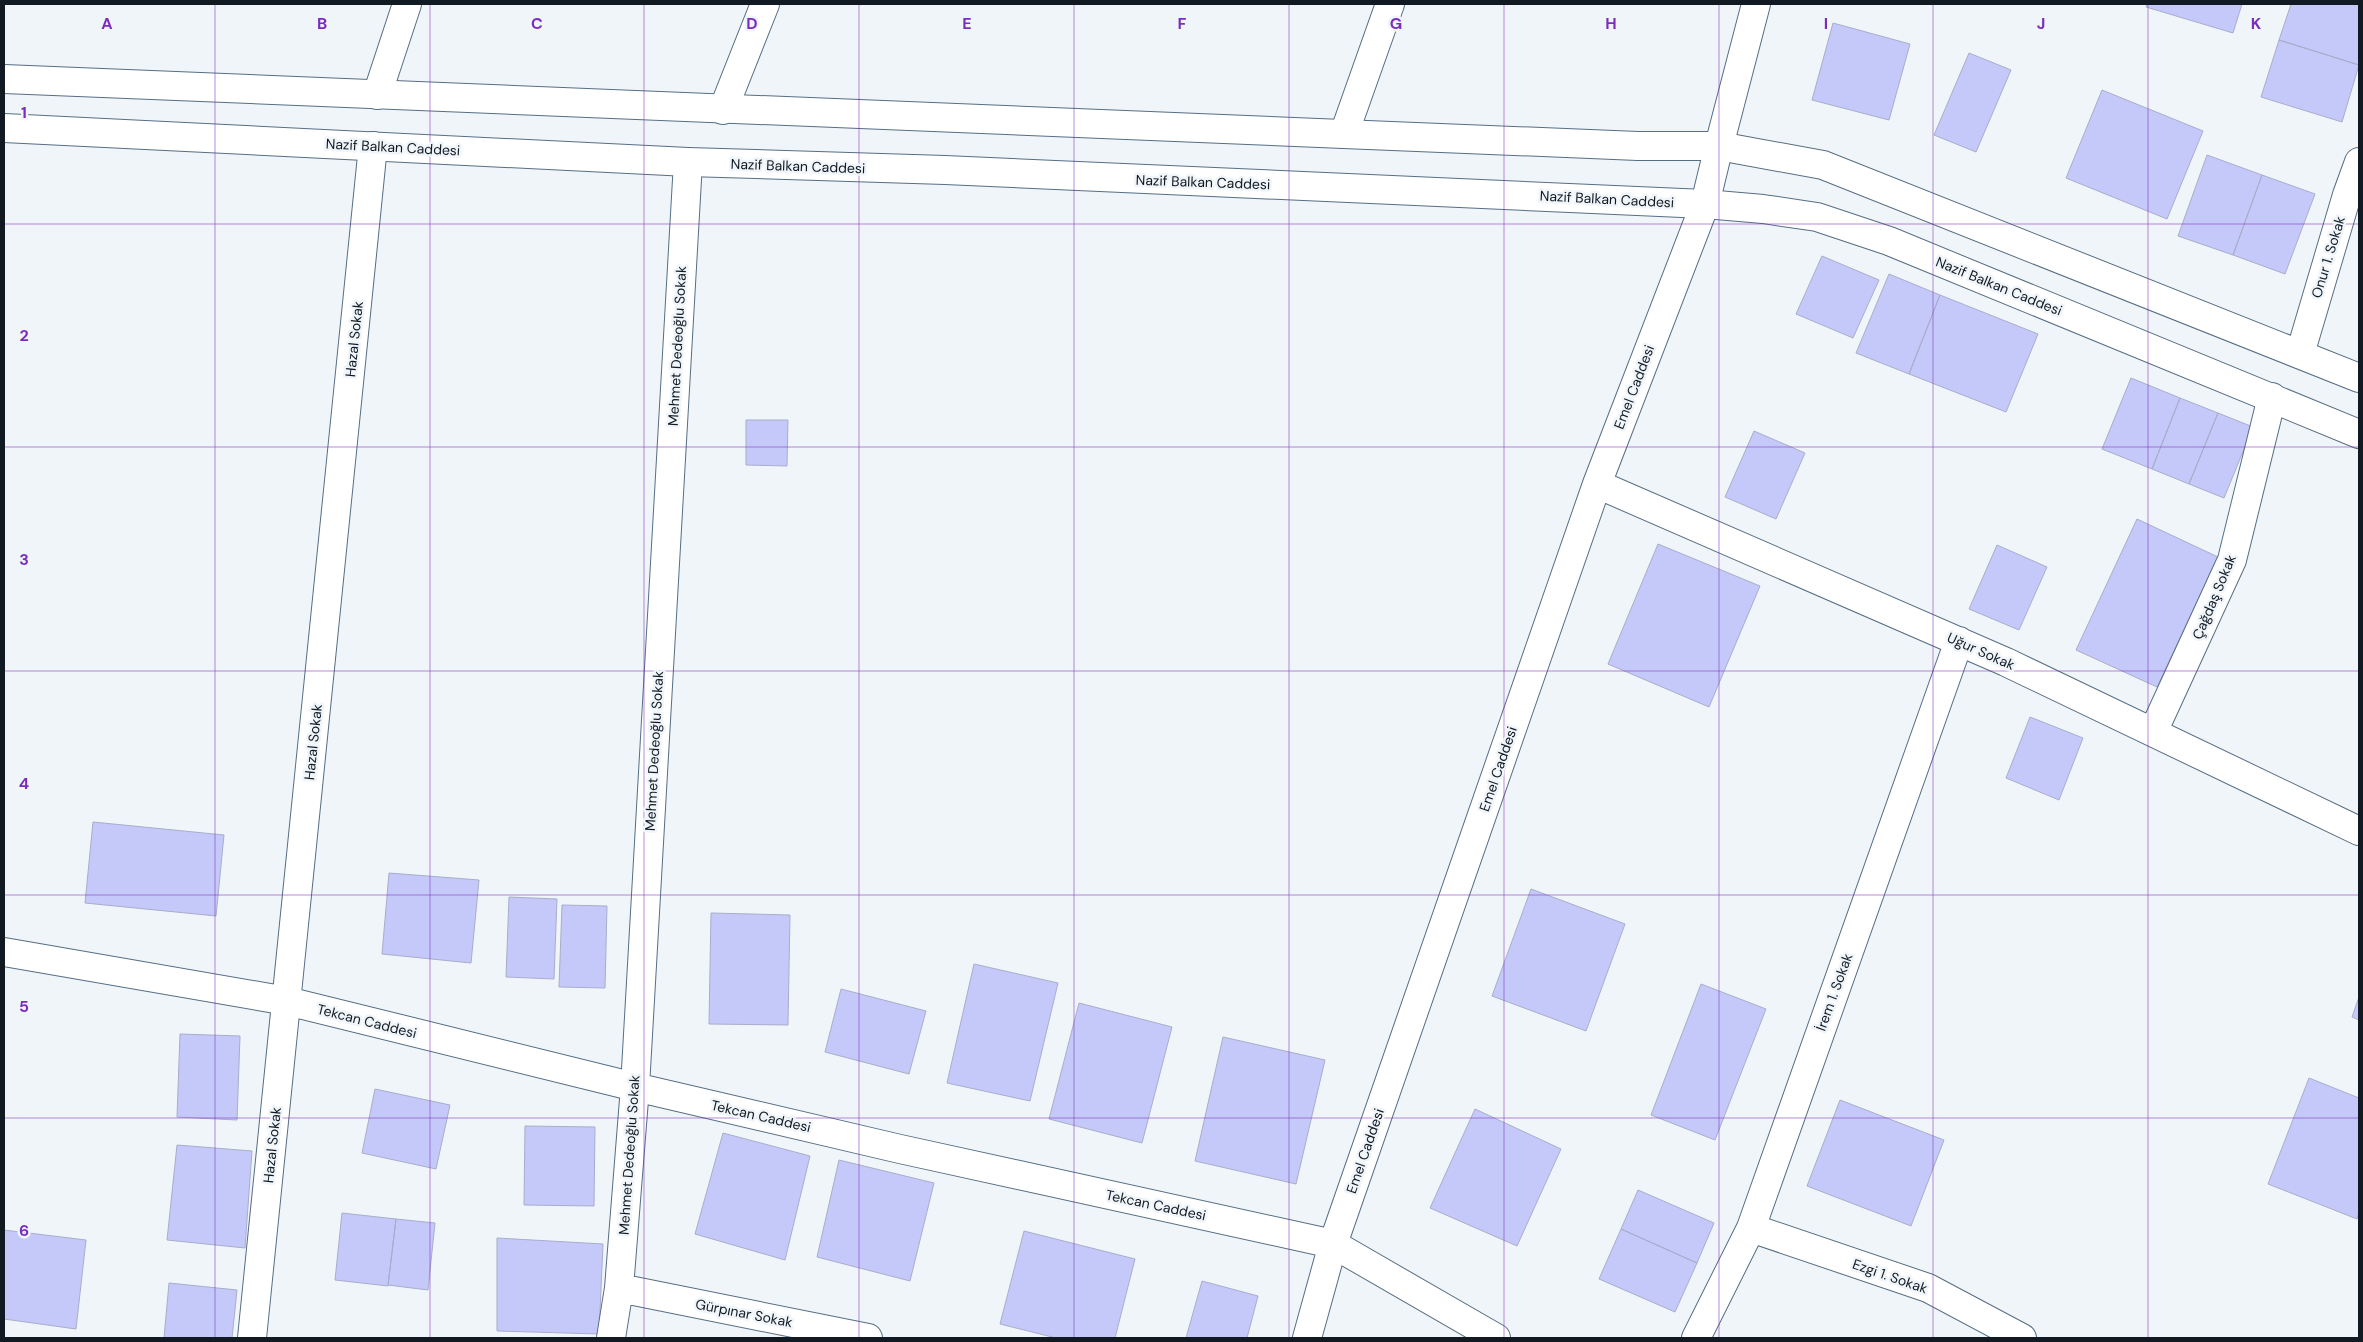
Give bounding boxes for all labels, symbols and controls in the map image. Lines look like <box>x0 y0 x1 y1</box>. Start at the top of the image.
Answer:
text: A <box>101 13 113 34</box>
text: B <box>317 13 327 34</box>
text: C <box>531 13 543 34</box>
text: D <box>746 13 758 34</box>
text: E <box>962 13 972 34</box>
text: F <box>1178 13 1187 34</box>
text: G <box>1390 13 1402 34</box>
text: H <box>1605 13 1617 34</box>
text: I <box>1824 13 1828 34</box>
text: J <box>2037 13 2045 34</box>
text: K <box>2251 13 2262 34</box>
text: 1 <box>21 102 27 123</box>
street label: Nazif Balkan Caddesi <box>325 134 461 160</box>
street label: Nazif Balkan Caddesi <box>730 155 866 177</box>
street label: Nazif Balkan Caddesi <box>1135 171 1271 193</box>
street label: Nazif Balkan Caddesi <box>1539 186 1675 212</box>
street label: Onur 1. Sokak <box>2307 214 2349 300</box>
street label: Nazif Balkan Caddesi <box>1933 252 2065 320</box>
street label: Mehmet Dedeoğlu Sokak <box>664 265 690 427</box>
street label: Hazal Sokak <box>341 300 367 378</box>
text: 2 <box>19 325 29 346</box>
street label: Emel Caddesi <box>1610 342 1658 432</box>
text: 3 <box>19 549 29 570</box>
street label: Çağdaş Sokak <box>2188 552 2240 642</box>
street label: Uğur Sokak <box>1944 628 2018 674</box>
street label: Mehmet Dedeoğlu Sokak <box>641 670 667 832</box>
street label: Hazal Sokak <box>300 703 326 781</box>
street label: Emel Caddesi <box>1475 724 1521 814</box>
text: 4 <box>19 773 29 794</box>
street label: İrem 1. Sokak <box>1812 951 1856 1033</box>
text: 5 <box>19 996 29 1017</box>
street label: Tekcan Caddesi <box>315 1000 419 1042</box>
street label: Mehmet Dedeoğlu Sokak <box>614 1074 644 1236</box>
street label: Tekcan Caddesi <box>709 1096 813 1136</box>
street label: Hazal Sokak <box>259 1106 285 1184</box>
street label: Emel Caddesi <box>1342 1106 1388 1196</box>
street label: Tekcan Caddesi <box>1104 1186 1208 1224</box>
text: 6 <box>19 1220 29 1241</box>
street label: Ezgi 1. Sokak <box>1850 1255 1930 1297</box>
street label: Gürpınar Sokak <box>694 1295 794 1331</box>

